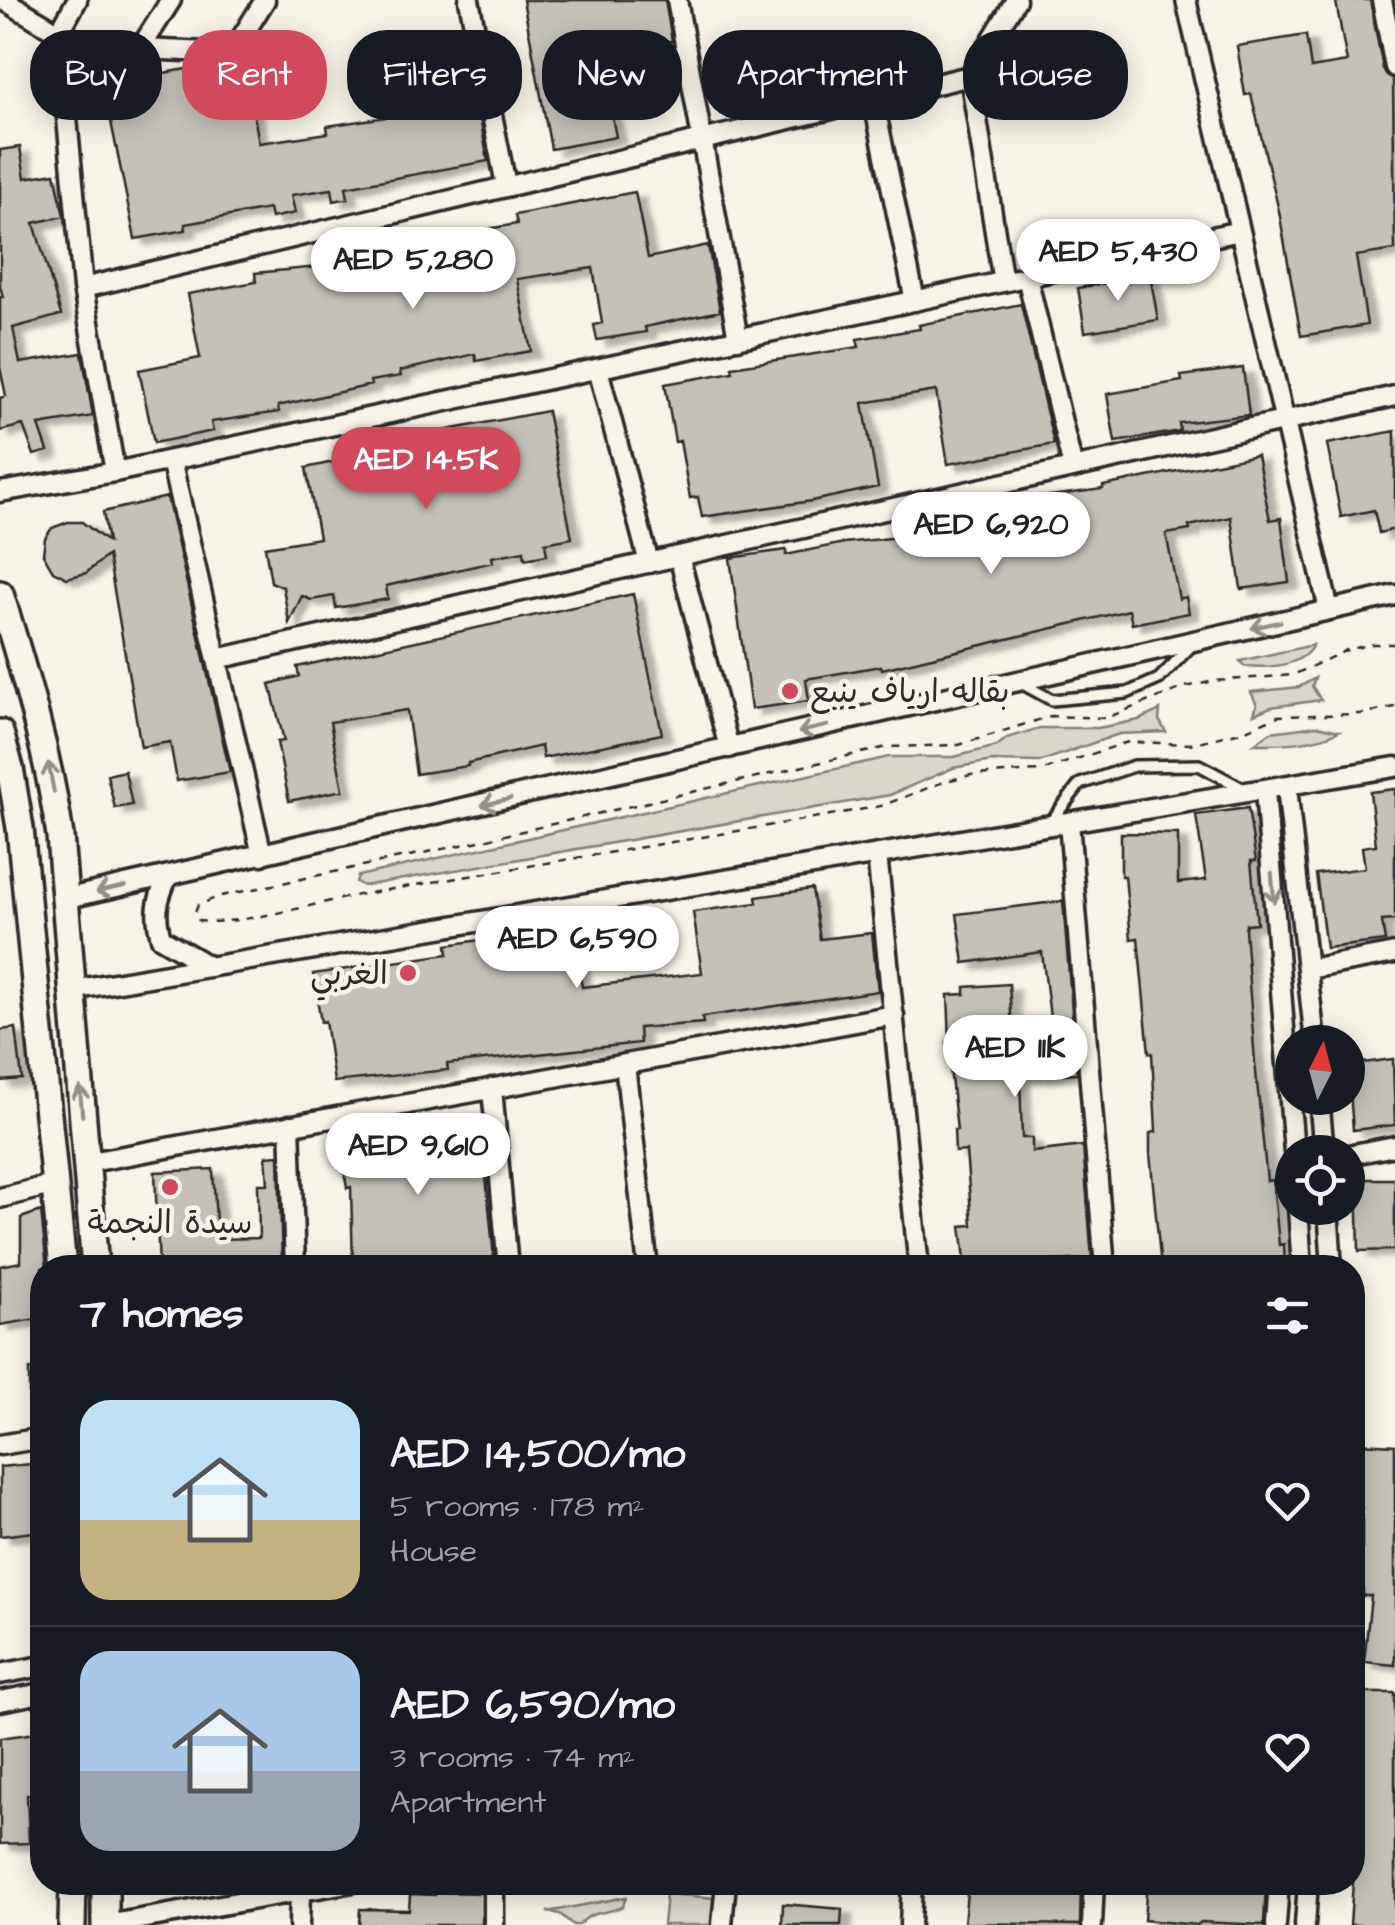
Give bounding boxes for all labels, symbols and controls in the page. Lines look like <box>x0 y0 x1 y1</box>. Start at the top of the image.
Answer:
chip: Buy <box>30 30 162 120</box>
chip: Rent <box>182 30 327 120</box>
chip: Filters <box>347 30 522 120</box>
chip: New <box>542 30 682 120</box>
chip: Apartment <box>702 30 943 120</box>
chip: House <box>963 30 1128 120</box>
pin: AED 5,430 <box>1004 219 1232 304</box>
pin: AED 5,280 <box>299 227 527 312</box>
text: AED 5,430 <box>1038 229 1198 274</box>
text: AED 5,280 <box>333 237 493 282</box>
pin: AED 14.5K <box>312 427 540 512</box>
text: AED 14.5K <box>353 437 499 482</box>
pin: AED 6,920 <box>877 492 1105 577</box>
text: AED 6,920 <box>913 502 1069 547</box>
one-way arrow <box>1251 617 1283 635</box>
place label: بقاله ارياف ينبع <box>810 670 1010 715</box>
marker: بقاله ارياف ينبع <box>779 680 801 702</box>
one-way arrow <box>798 721 830 739</box>
one-way arrow <box>41 761 60 794</box>
one-way arrow <box>481 793 513 812</box>
one-way arrow <box>1264 871 1283 903</box>
one-way arrow <box>96 881 128 899</box>
pin: AED 6,590 <box>463 906 691 991</box>
text: AED 6,590 <box>497 916 657 961</box>
place label: الغربي <box>310 952 388 1001</box>
marker: الغربي <box>397 962 419 984</box>
pin: AED 11K <box>923 1015 1107 1100</box>
text: AED 11K <box>965 1025 1065 1070</box>
north arrow <box>1275 1025 1365 1115</box>
map controls <box>1275 1025 1365 1225</box>
one-way arrow <box>71 1085 90 1117</box>
pin: AED 9,610 <box>304 1113 532 1198</box>
text: AED 9,610 <box>347 1123 489 1168</box>
button: locate <box>1275 1135 1365 1225</box>
marker: سيدة النجمة <box>159 1176 181 1198</box>
place label: سيدة النجمة <box>87 1201 253 1246</box>
text: 7 homes <box>80 1286 244 1344</box>
icon: filters <box>1260 1288 1315 1343</box>
text: AED 14,500/mo <box>390 1426 685 1484</box>
icon: home <box>160 1440 280 1560</box>
icon: heart <box>1260 1473 1315 1528</box>
text: 5 rooms · 178 m² <box>390 1484 644 1529</box>
text: House <box>390 1529 477 1574</box>
text: AED 6,590/mo <box>390 1677 675 1735</box>
icon: home <box>160 1691 280 1811</box>
icon: heart <box>1260 1724 1315 1779</box>
text: 3 rooms · 74 m² <box>390 1735 635 1780</box>
text: Apartment <box>390 1780 546 1825</box>

